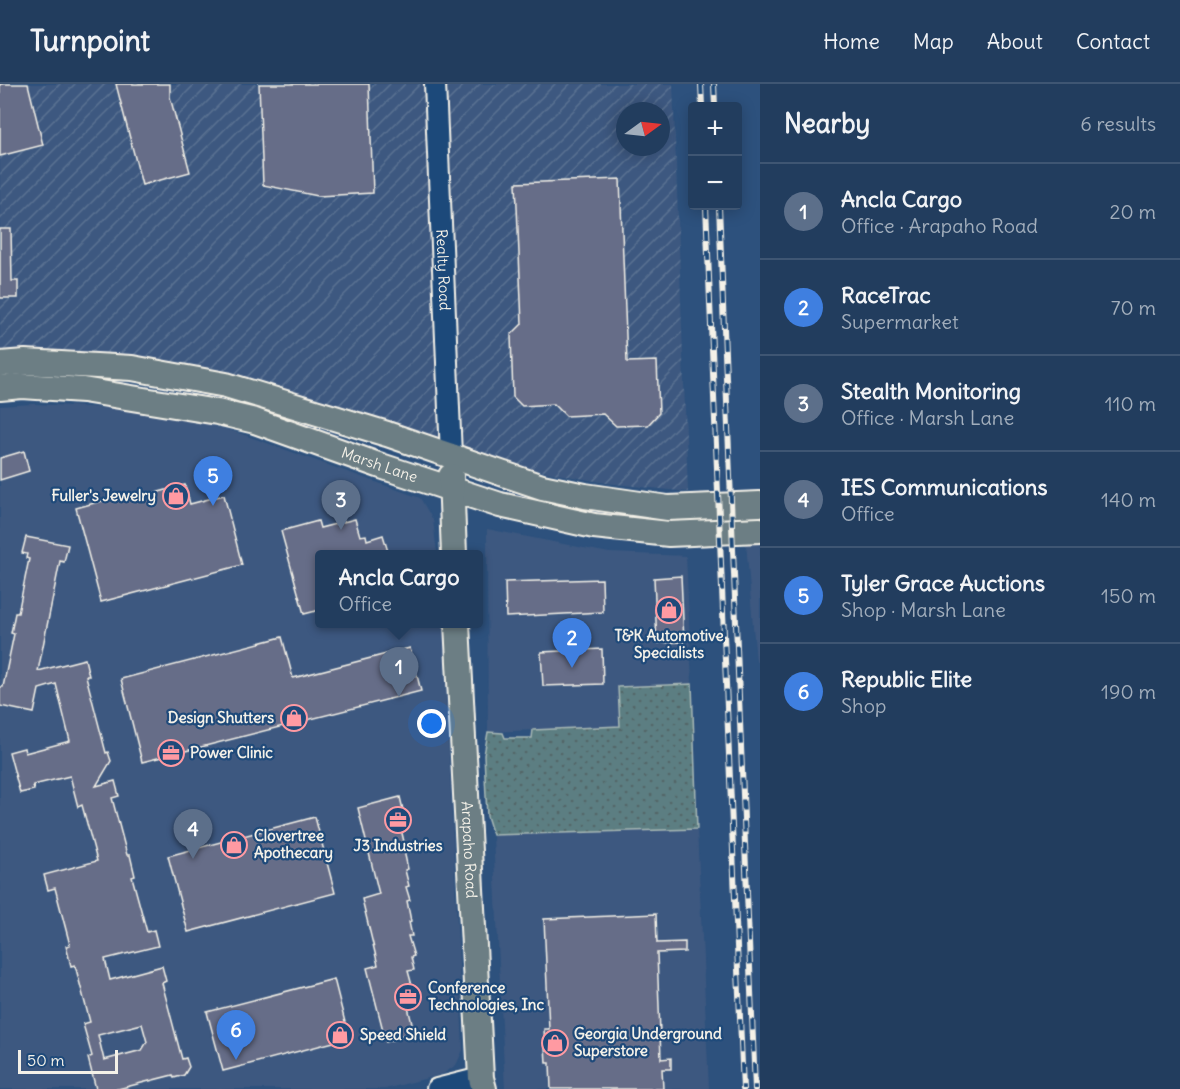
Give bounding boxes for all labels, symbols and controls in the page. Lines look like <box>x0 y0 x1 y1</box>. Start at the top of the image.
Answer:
text: Turnpoint <box>30 23 150 59</box>
text: Home <box>823 28 880 55</box>
text: Map <box>913 28 954 55</box>
text: About <box>987 28 1043 55</box>
text: Contact <box>1076 28 1150 55</box>
north arrow <box>616 102 670 156</box>
map controls <box>688 102 742 210</box>
button: + <box>688 102 742 156</box>
text: Nearby <box>784 107 870 140</box>
text: 6 results <box>1080 111 1156 136</box>
button: − <box>688 156 742 210</box>
text: Ancla Cargo <box>841 185 962 213</box>
text: 1 <box>800 199 807 224</box>
text: 20 m <box>1110 199 1156 224</box>
text: Office · Arapaho Road <box>841 213 1038 238</box>
street label: Realty Road <box>432 229 455 311</box>
text: RaceTrac <box>841 281 931 309</box>
text: 2 <box>798 295 809 320</box>
text: 70 m <box>1111 295 1156 320</box>
text: Supermarket <box>841 309 959 334</box>
text: Stealth Monitoring <box>841 377 1021 405</box>
text: 3 <box>798 391 809 416</box>
text: 110 m <box>1105 391 1156 416</box>
text: Office · Marsh Lane <box>841 405 1014 430</box>
street label: Marsh Lane <box>339 443 420 486</box>
pin: 5 <box>194 456 232 506</box>
text: IES Communications <box>841 473 1048 501</box>
pin: 3 <box>322 480 360 530</box>
shop icon: Fuller's Jewelry <box>161 481 191 511</box>
place label: Fuller's Jewelry <box>52 486 156 506</box>
text: 4 <box>798 487 809 512</box>
text: 140 m <box>1101 487 1156 512</box>
text: Office <box>841 501 895 526</box>
popup <box>315 550 483 628</box>
text: Ancla Cargo <box>338 563 460 591</box>
text: Tyler Grace Auctions <box>841 569 1045 597</box>
text: 5 <box>798 583 809 608</box>
text: 150 m <box>1101 583 1156 608</box>
text: Office <box>338 591 392 616</box>
shop icon: T&K Automotive Specialists <box>654 595 684 625</box>
text: Shop · Marsh Lane <box>841 597 1006 622</box>
pin: 2 <box>552 618 592 668</box>
place label: T&K Automotive Specialists <box>614 626 724 663</box>
pin: 1 <box>380 648 418 697</box>
text: Republic Elite <box>841 665 972 693</box>
text: 6 <box>798 679 809 704</box>
text: 190 m <box>1101 679 1156 704</box>
text: Shop <box>841 693 886 718</box>
shop icon: Design Shutters <box>279 703 309 733</box>
place label: Design Shutters <box>168 708 274 728</box>
your location <box>417 709 446 738</box>
office icon: Power Clinic <box>156 738 186 768</box>
place label: Power Clinic <box>190 743 273 762</box>
street label: Arapaho Road <box>457 801 481 899</box>
office icon: J3 Industries <box>383 805 413 835</box>
pin: 4 <box>174 810 212 859</box>
place label: Clovertree Apothecary <box>254 826 333 863</box>
shop icon: Clovertree Apothecary <box>219 830 249 860</box>
place label: J3 Industries <box>354 836 443 855</box>
place label: Conference Technologies, Inc <box>428 978 545 1015</box>
office icon: Conference Technologies, Inc <box>393 982 423 1012</box>
pin: 6 <box>216 1010 256 1060</box>
shop icon: Speed Shield <box>325 1020 355 1050</box>
place label: Georgia Underground Superstore <box>574 1024 722 1061</box>
place label: Speed Shield <box>360 1025 446 1045</box>
shop icon: Georgia Underground Superstore <box>540 1028 570 1058</box>
scale bar <box>18 1047 118 1074</box>
text: 50 m <box>27 1050 65 1070</box>

